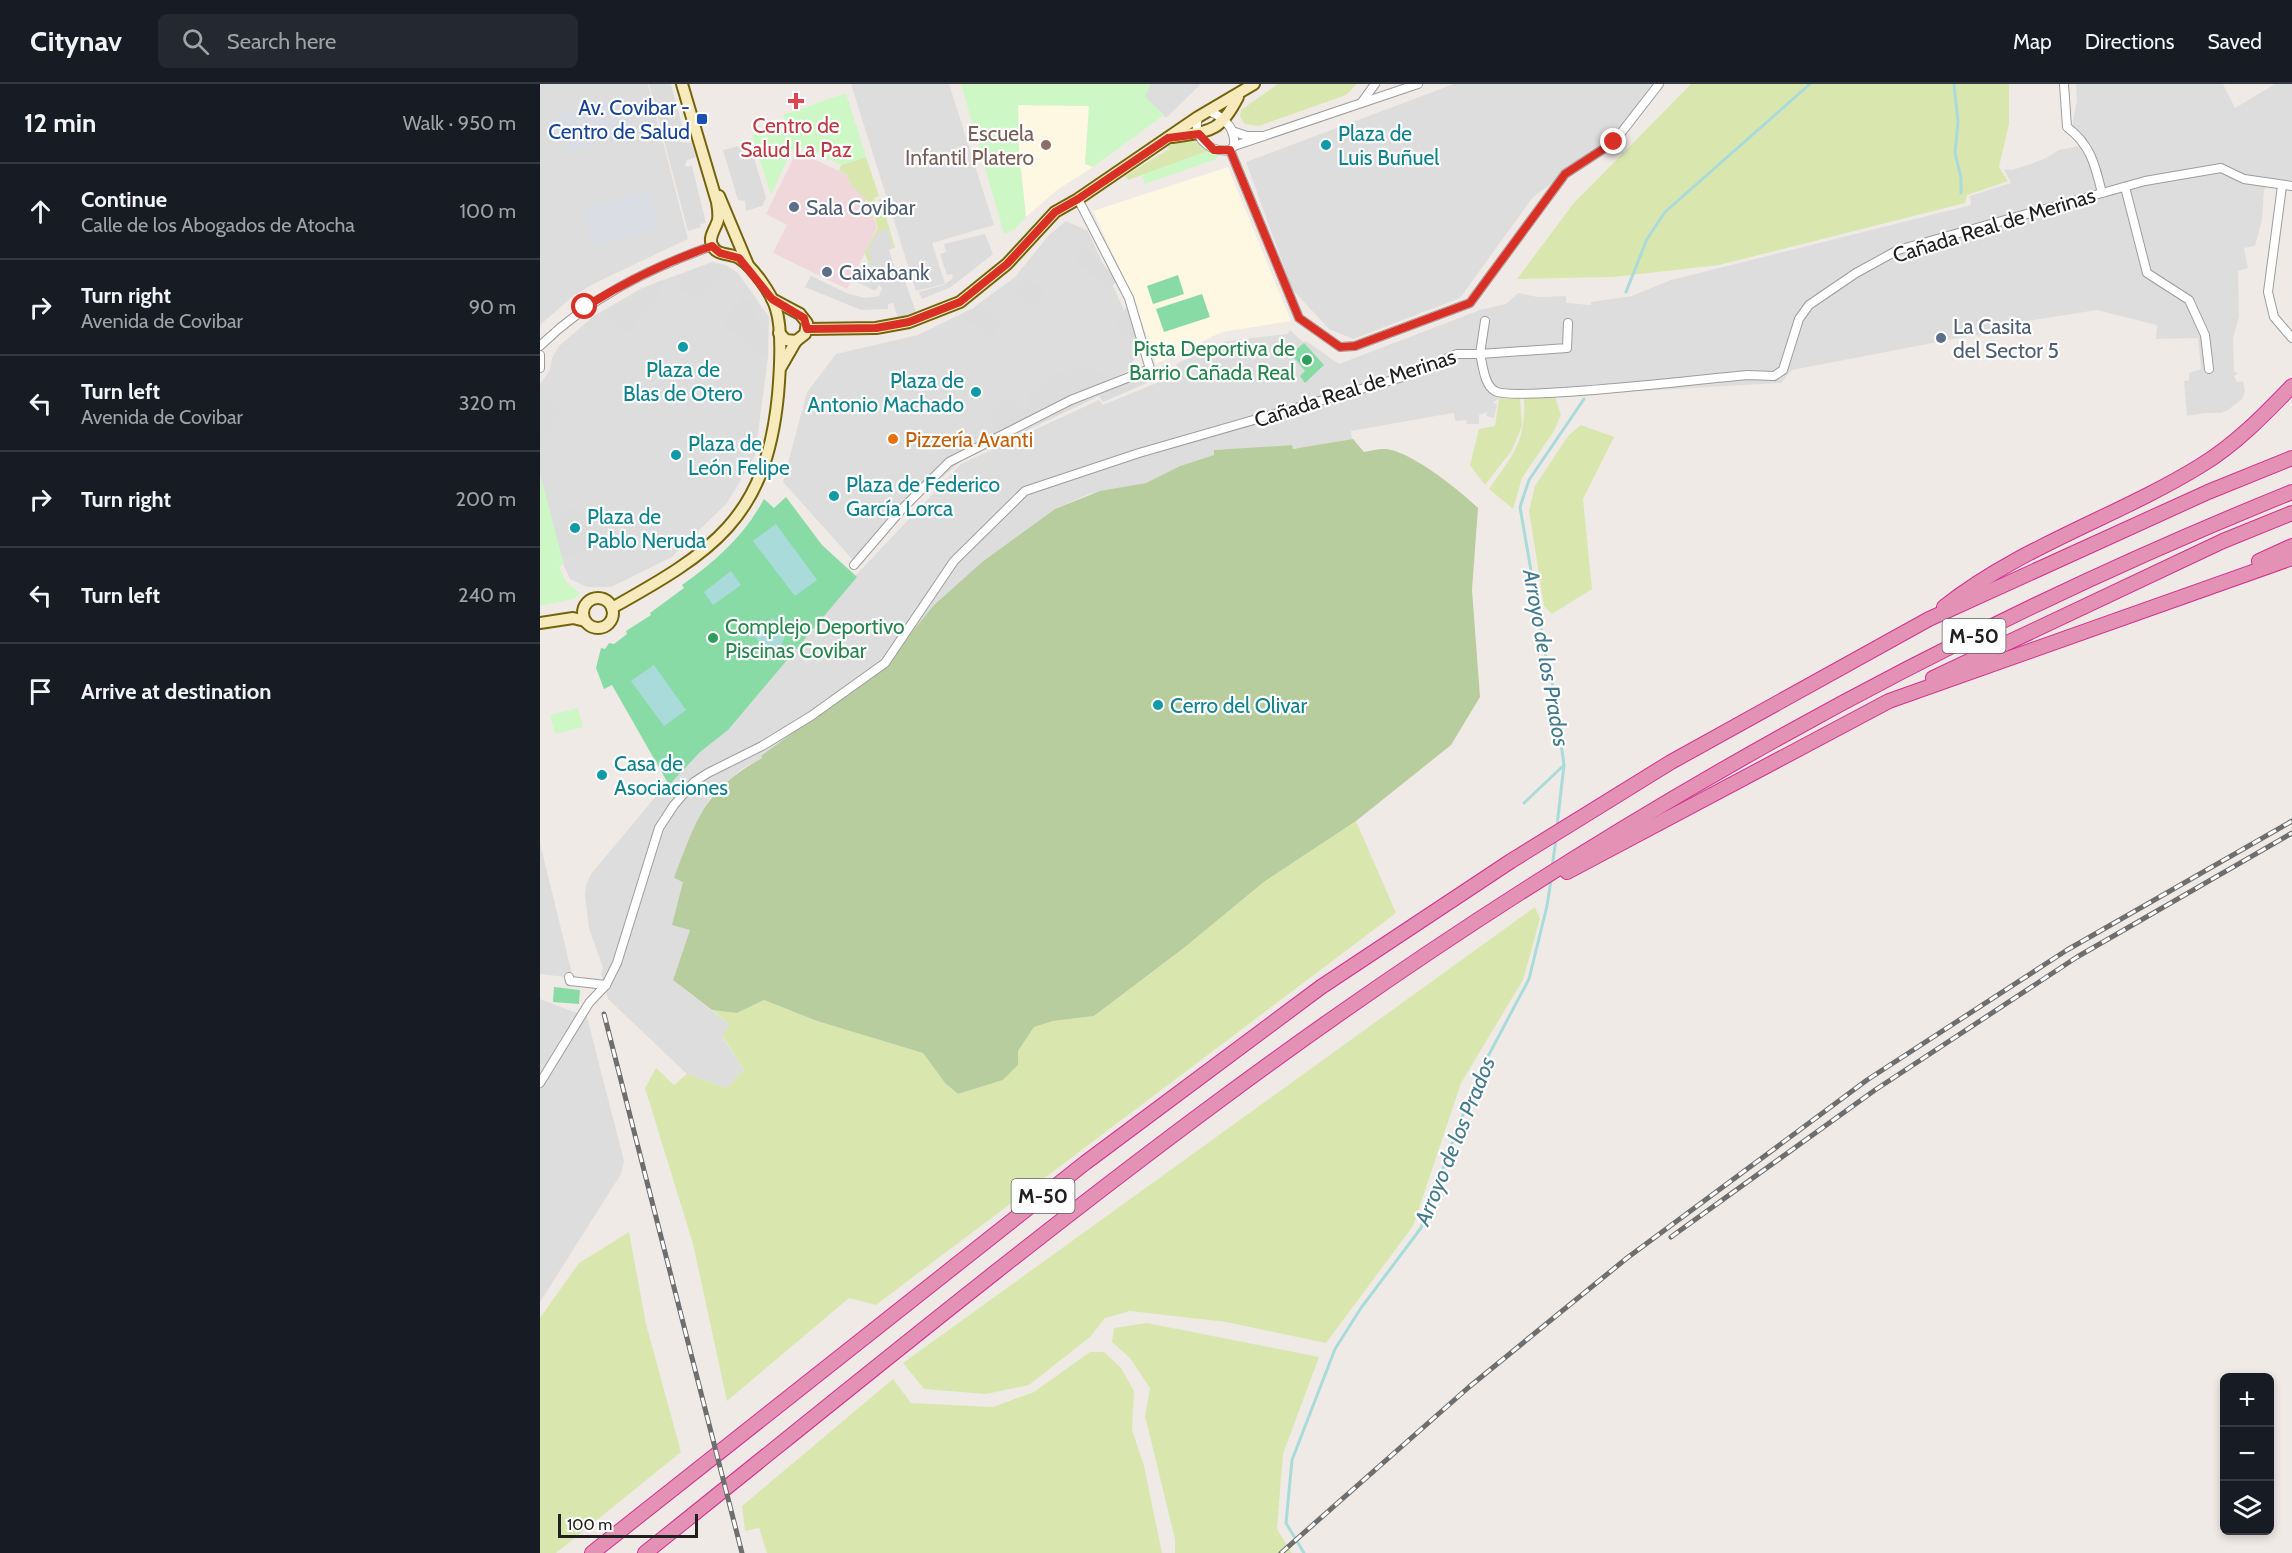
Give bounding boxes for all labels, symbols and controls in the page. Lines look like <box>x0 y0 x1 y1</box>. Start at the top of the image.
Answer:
search box <box>158 14 578 68</box>
text: Citynav <box>30 24 122 58</box>
icon: search <box>179 25 212 58</box>
text: Search here <box>227 28 336 55</box>
text: Map <box>2013 29 2052 54</box>
text: Directions <box>2085 29 2174 54</box>
text: Saved <box>2207 29 2262 54</box>
marker: Centro de Salud La Paz <box>787 92 805 110</box>
place label: Av. Covibar - Centro de Salud <box>548 95 690 144</box>
text: 12 min <box>24 107 96 139</box>
text: Walk · 950 m <box>403 111 516 135</box>
marker: Av. Covibar - Centro de Salud <box>695 112 709 126</box>
place label: Centro de Salud La Paz <box>740 113 852 162</box>
place label: Escuela Infantil Platero <box>905 121 1034 170</box>
place label: Plaza de Luis Buñuel <box>1338 121 1439 170</box>
route end <box>1600 128 1626 154</box>
marker: Escuela Infantil Platero <box>1039 138 1053 152</box>
marker: Plaza de Luis Buñuel <box>1319 138 1333 152</box>
street label: Cañada Real de Merinas <box>1890 182 2099 268</box>
text: Continue <box>81 186 167 213</box>
icon: ahead <box>24 195 57 228</box>
place label: Sala Covibar <box>806 195 916 220</box>
text: 100 m <box>460 199 516 223</box>
marker: Sala Covibar <box>787 200 801 214</box>
text: Calle de los Abogados de Atocha <box>81 213 355 237</box>
place label: Caixabank <box>839 260 930 285</box>
marker: Caixabank <box>820 265 834 279</box>
text: Turn right <box>81 282 171 309</box>
icon: right <box>24 291 57 324</box>
route start <box>571 293 597 319</box>
text: 90 m <box>469 295 516 319</box>
text: Avenida de Covibar <box>81 309 243 333</box>
place label: La Casita del Sector 5 <box>1953 314 2059 363</box>
marker: La Casita del Sector 5 <box>1934 331 1948 345</box>
place label: Pista Deportiva de Barrio Cañada Real <box>1129 336 1295 385</box>
marker: Plaza de Blas de Otero <box>676 340 690 354</box>
street label: Cañada Real de Merinas <box>1251 344 1459 432</box>
marker: Pista Deportiva de Barrio Cañada Real <box>1300 353 1314 367</box>
place label: Plaza de Blas de Otero <box>623 357 743 406</box>
place label: Plaza de Antonio Machado <box>807 368 964 417</box>
text: Turn left <box>81 378 160 405</box>
marker: Plaza de Antonio Machado <box>969 385 983 399</box>
icon: left <box>24 387 57 420</box>
text: 320 m <box>459 391 516 415</box>
text: Avenida de Covibar <box>81 405 243 429</box>
place label: Pizzería Avanti <box>905 427 1033 452</box>
place label: Plaza de León Felipe <box>688 431 790 480</box>
marker: Pizzería Avanti <box>886 432 900 446</box>
marker: Plaza de León Felipe <box>669 448 683 462</box>
place label: Plaza de Federico García Lorca <box>846 472 1000 521</box>
icon: right <box>24 483 57 516</box>
text: Turn right <box>81 486 171 513</box>
text: 200 m <box>456 487 516 511</box>
marker: Plaza de Federico García Lorca <box>827 489 841 503</box>
place label: Plaza de Pablo Neruda <box>587 504 706 553</box>
marker: Plaza de Pablo Neruda <box>568 521 582 535</box>
water label: Arroyo de los Prados <box>1517 566 1575 749</box>
icon: left <box>24 579 57 612</box>
text: Turn left <box>81 582 160 609</box>
text: 240 m <box>458 583 516 607</box>
place label: Complejo Deportivo Piscinas Covibar <box>725 614 905 663</box>
road number: M-50 <box>1942 619 2006 653</box>
marker: Complejo Deportivo Piscinas Covibar <box>706 631 720 645</box>
icon: arrive <box>24 675 57 708</box>
text: Arrive at destination <box>81 678 271 705</box>
place label: Cerro del Olivar <box>1170 693 1307 718</box>
marker: Cerro del Olivar <box>1151 698 1165 712</box>
place label: Casa de Asociaciones <box>614 751 728 800</box>
marker: Casa de Asociaciones <box>595 768 609 782</box>
water label: Arroyo de los Prados <box>1408 1052 1501 1230</box>
road number: M-50 <box>1012 1179 1074 1213</box>
map controls <box>2220 1373 2274 1535</box>
button: + <box>2220 1373 2274 1427</box>
button: − <box>2220 1427 2274 1481</box>
button: layers <box>2220 1481 2274 1535</box>
scale bar <box>558 1511 698 1538</box>
text: 100 m <box>567 1515 612 1534</box>

